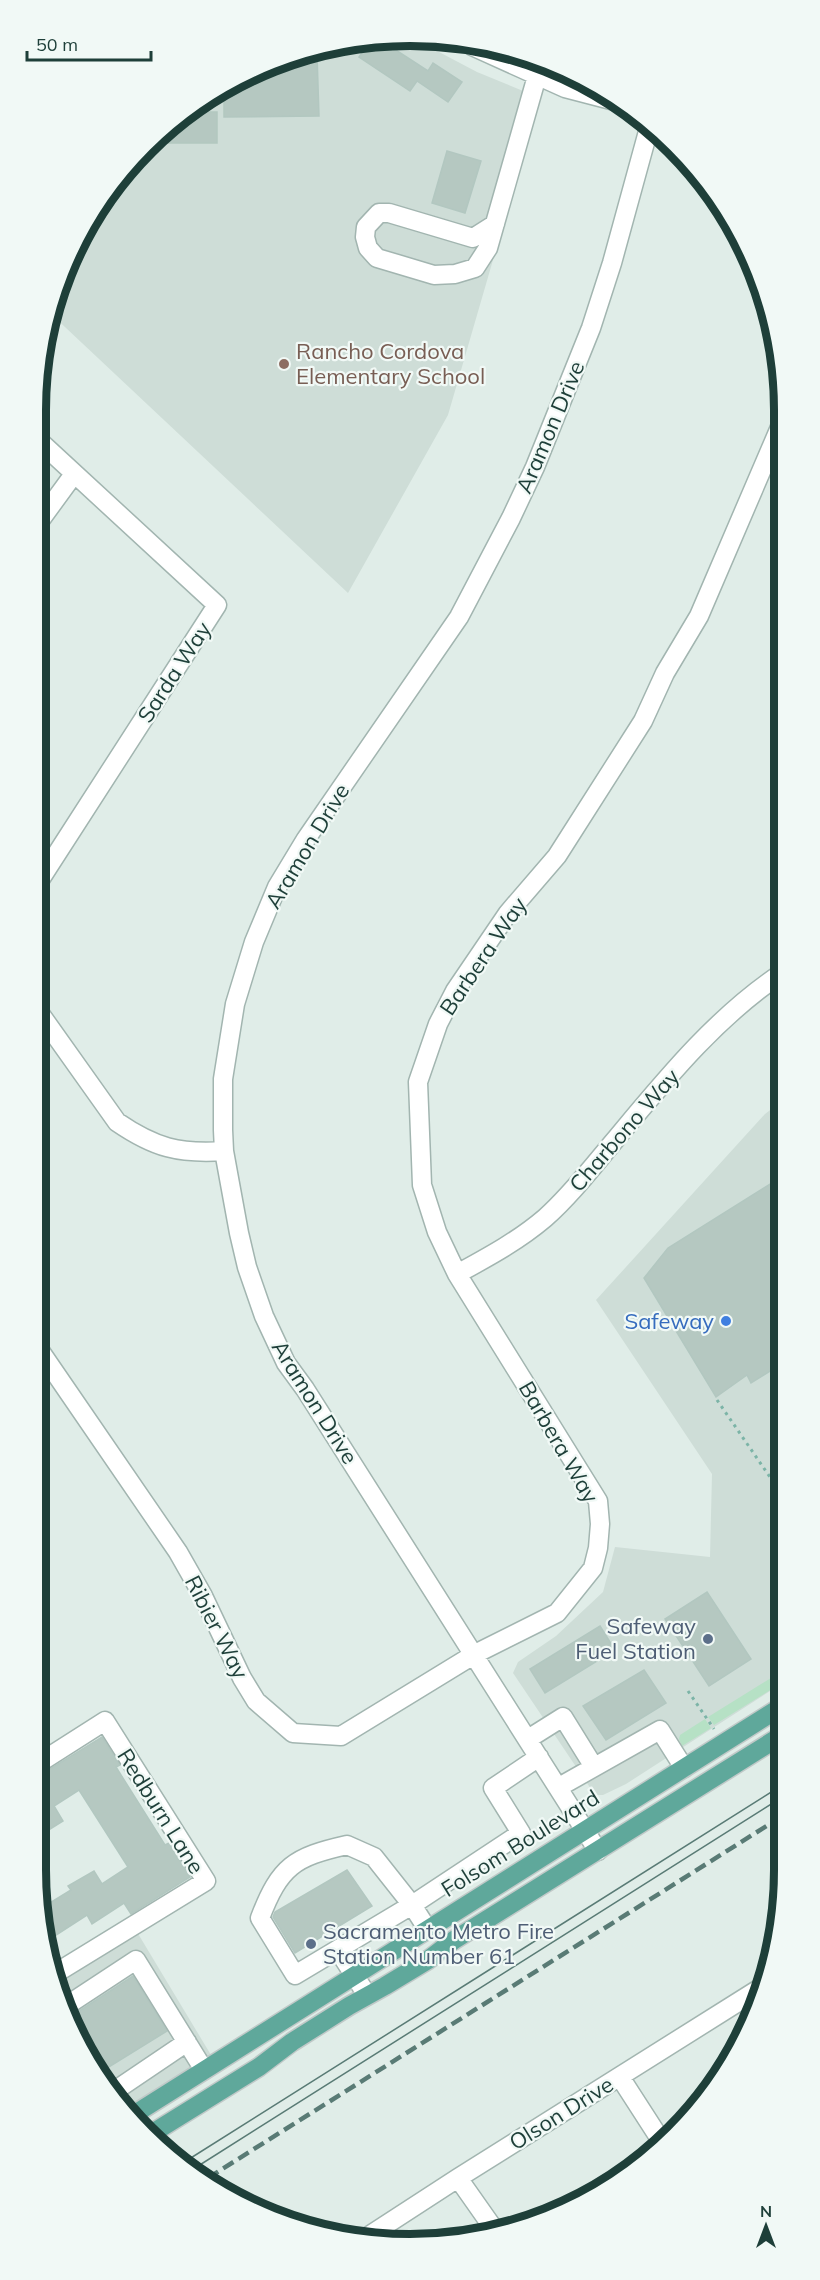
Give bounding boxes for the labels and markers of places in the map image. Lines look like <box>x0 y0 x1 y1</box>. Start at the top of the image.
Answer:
place label: Rancho Cordova Elementary School <box>296 337 485 390</box>
marker: Rancho Cordova Elementary School <box>277 357 291 371</box>
place label: Safeway <box>624 1307 714 1335</box>
marker: Safeway <box>719 1314 733 1328</box>
place label: Safeway Fuel Station <box>575 1612 696 1665</box>
marker: Safeway Fuel Station <box>701 1632 715 1646</box>
place label: Sacramento Metro Fire Station Number 61 <box>323 1917 554 1970</box>
marker: Sacramento Metro Fire Station Number 61 <box>304 1937 318 1951</box>

